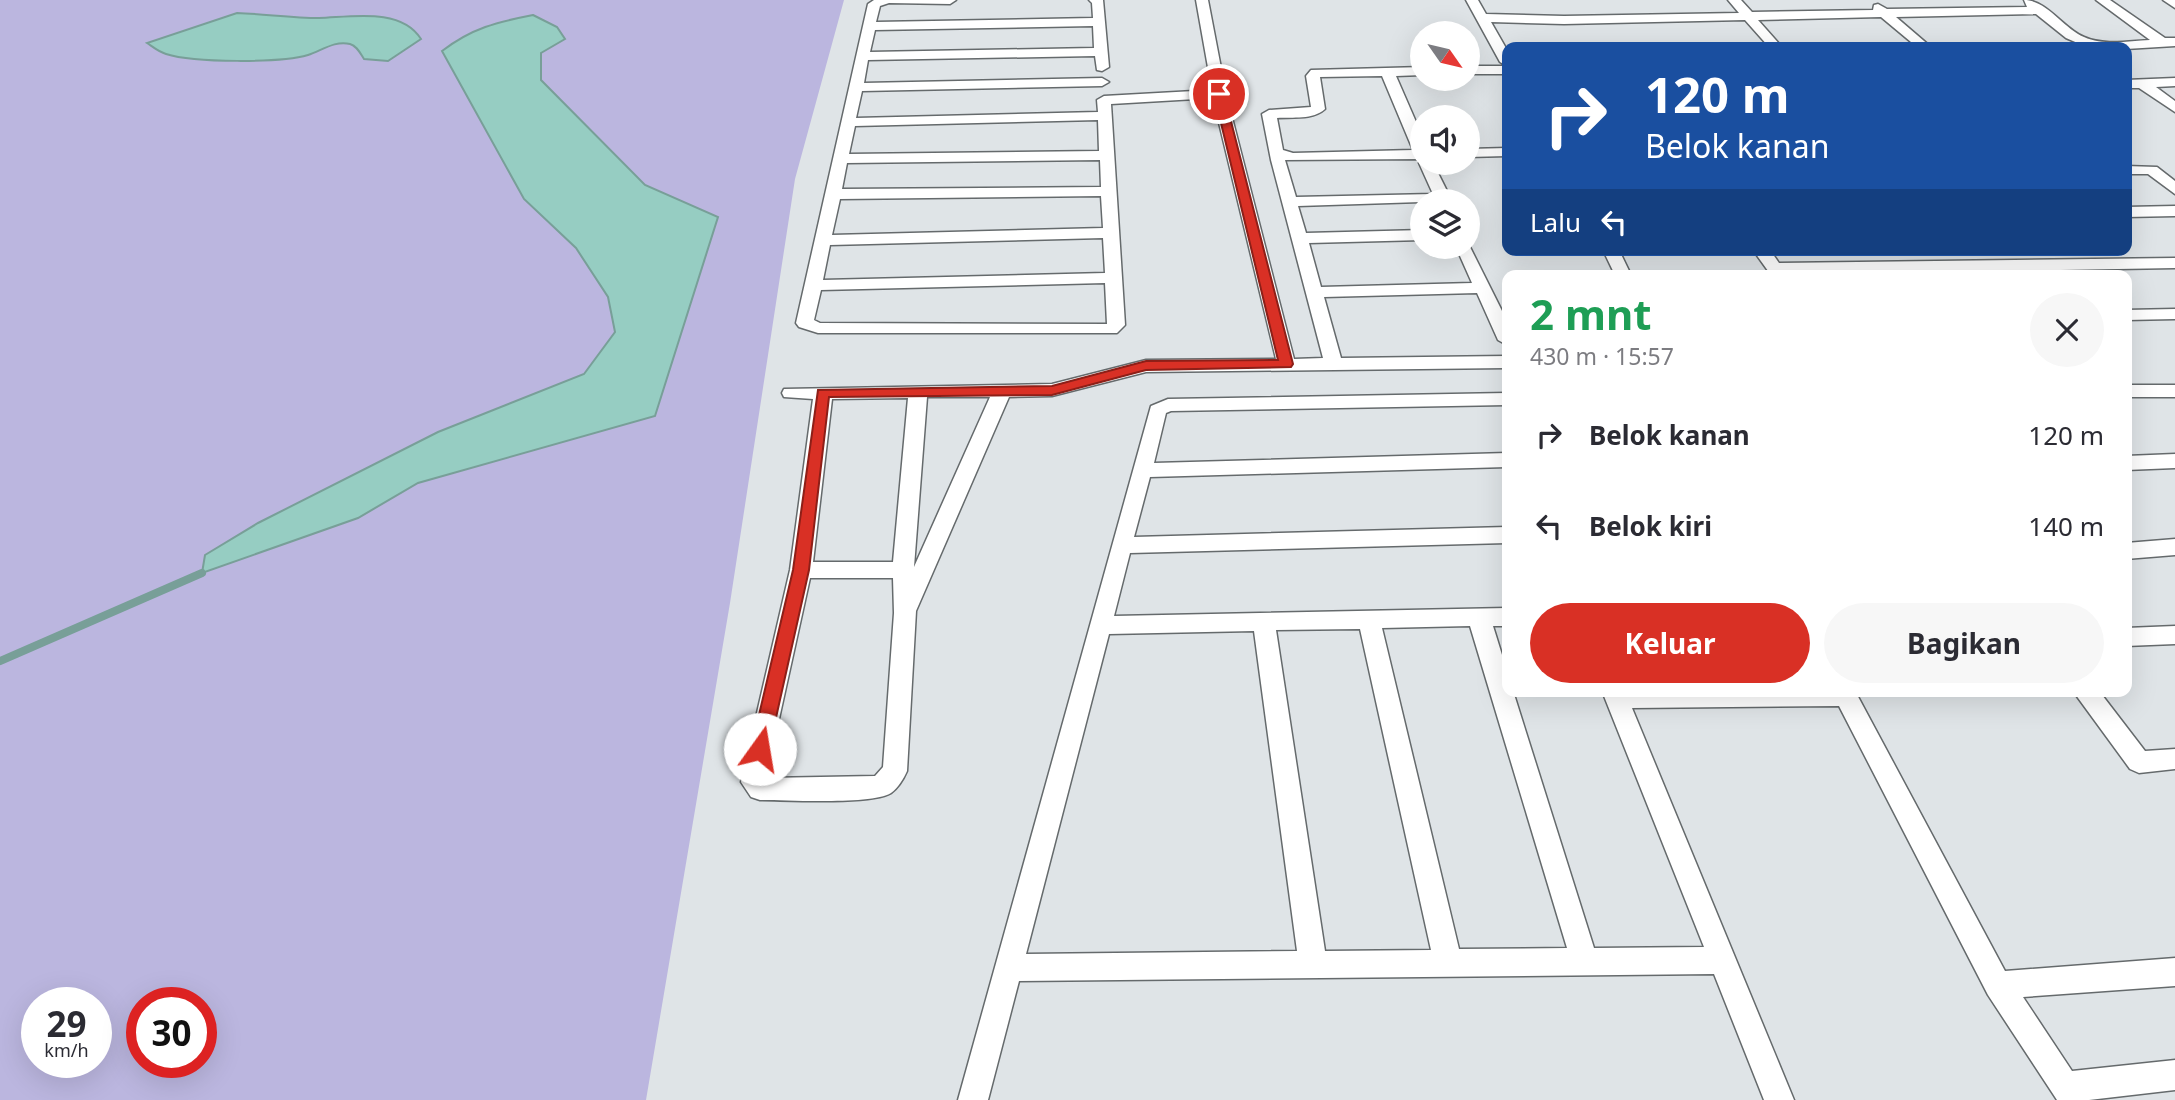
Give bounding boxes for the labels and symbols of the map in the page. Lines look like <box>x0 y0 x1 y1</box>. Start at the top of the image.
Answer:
north arrow <box>1410 21 1480 91</box>
pin <box>1189 64 1249 124</box>
position arrow <box>723 712 797 786</box>
speed limit sign: 30 <box>126 987 217 1078</box>

